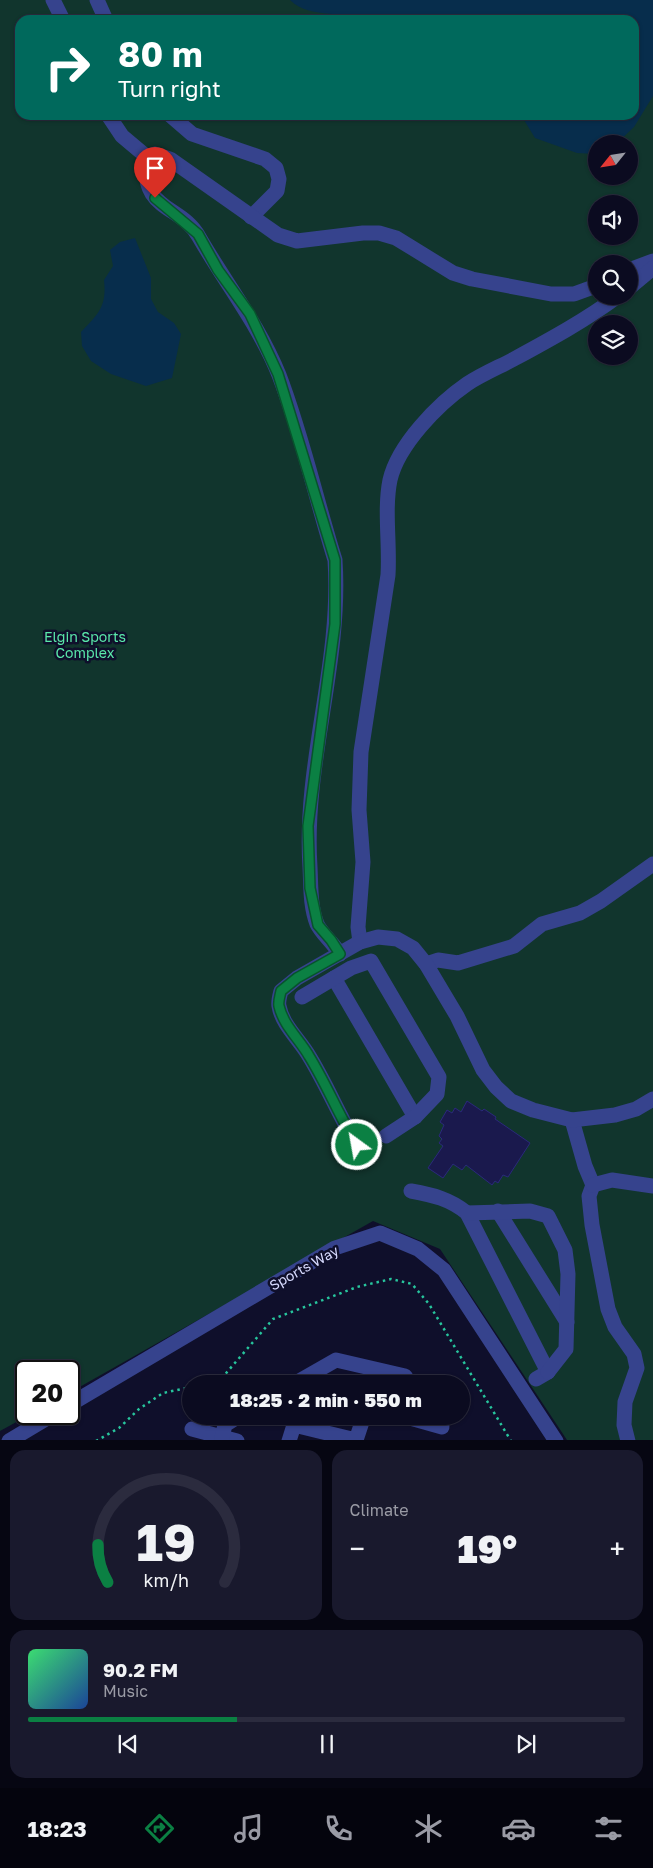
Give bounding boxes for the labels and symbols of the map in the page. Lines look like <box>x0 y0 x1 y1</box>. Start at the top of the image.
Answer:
north arrow <box>588 135 638 185</box>
pin <box>134 147 176 198</box>
park label: Elgin Sports Complex <box>44 628 126 661</box>
position arrow <box>330 1118 382 1170</box>
street label: Sports Way <box>266 1241 342 1294</box>
speed limit sign: 20 <box>15 1360 80 1425</box>

